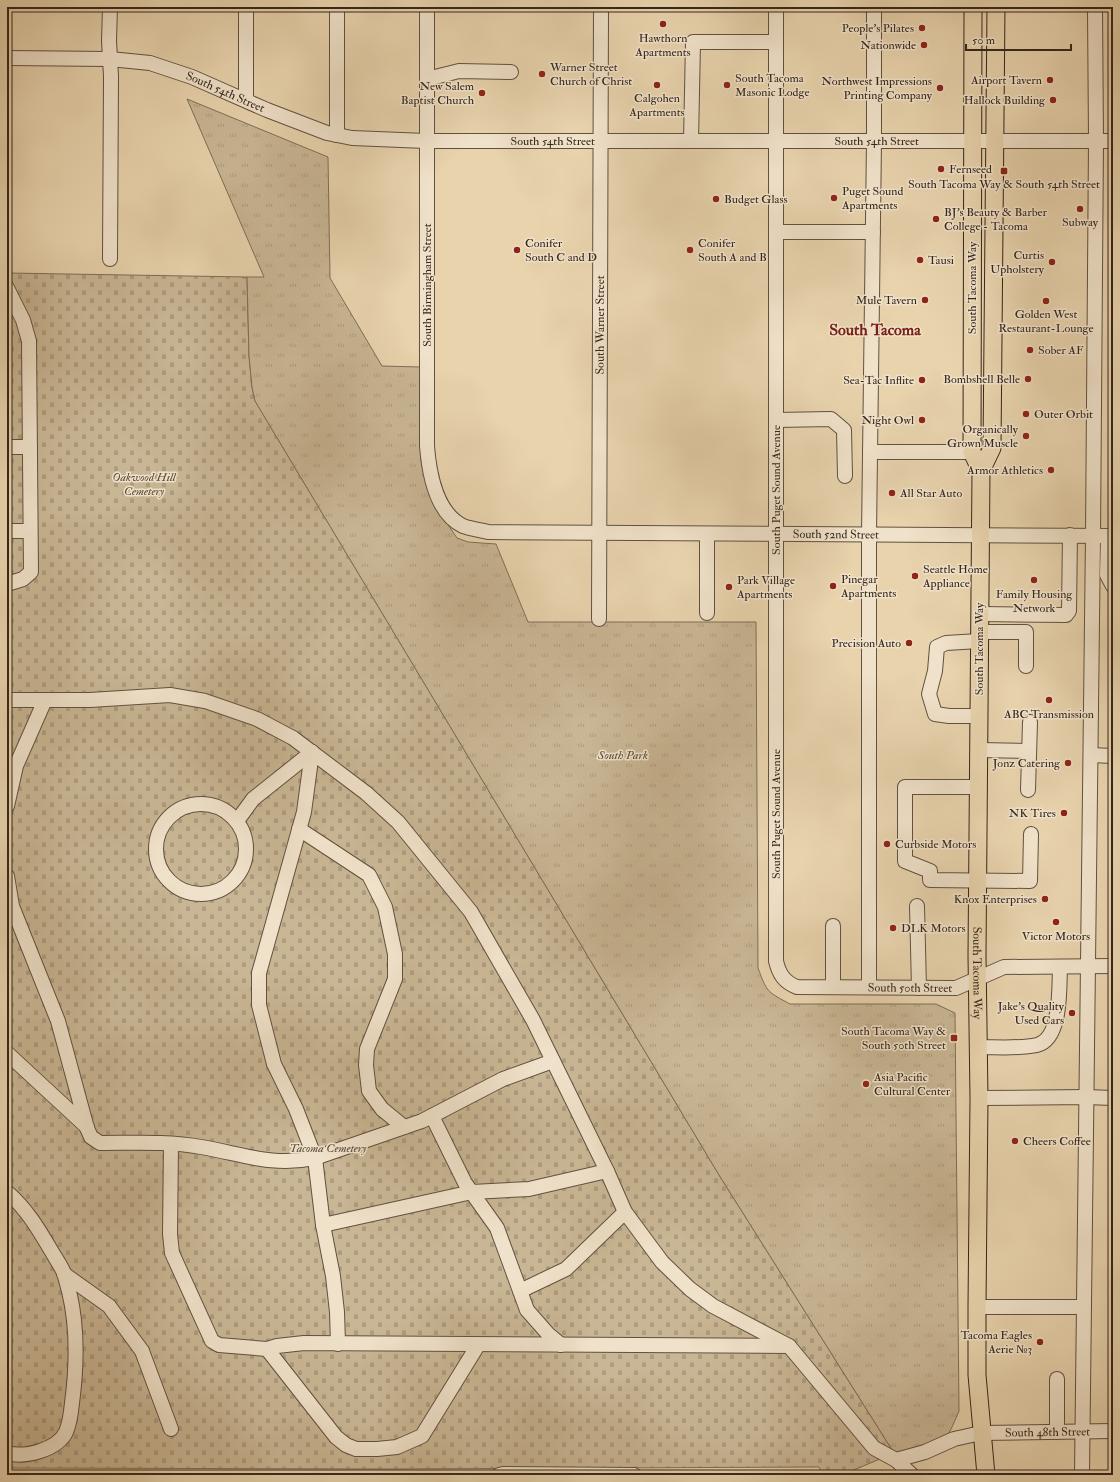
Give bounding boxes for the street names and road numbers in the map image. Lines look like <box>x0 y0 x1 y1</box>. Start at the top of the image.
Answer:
street label: South 54th Street <box>184 68 267 116</box>
street label: South 54th Street <box>511 134 595 149</box>
street label: South 54th Street <box>835 134 919 149</box>
street label: South Birmingham Street <box>420 223 435 347</box>
street label: South Tacoma Way <box>965 241 980 334</box>
street label: South Warner Street <box>592 275 608 375</box>
street label: South Puget Sound Avenue <box>769 425 784 555</box>
street label: South 52nd Street <box>793 526 879 542</box>
street label: South Tacoma Way <box>972 602 987 695</box>
street label: South Puget Sound Avenue <box>769 749 784 879</box>
street label: South Tacoma Way <box>969 927 985 1020</box>
street label: South 50th Street <box>868 980 952 995</box>
street label: South 48th Street <box>1005 1424 1090 1440</box>

